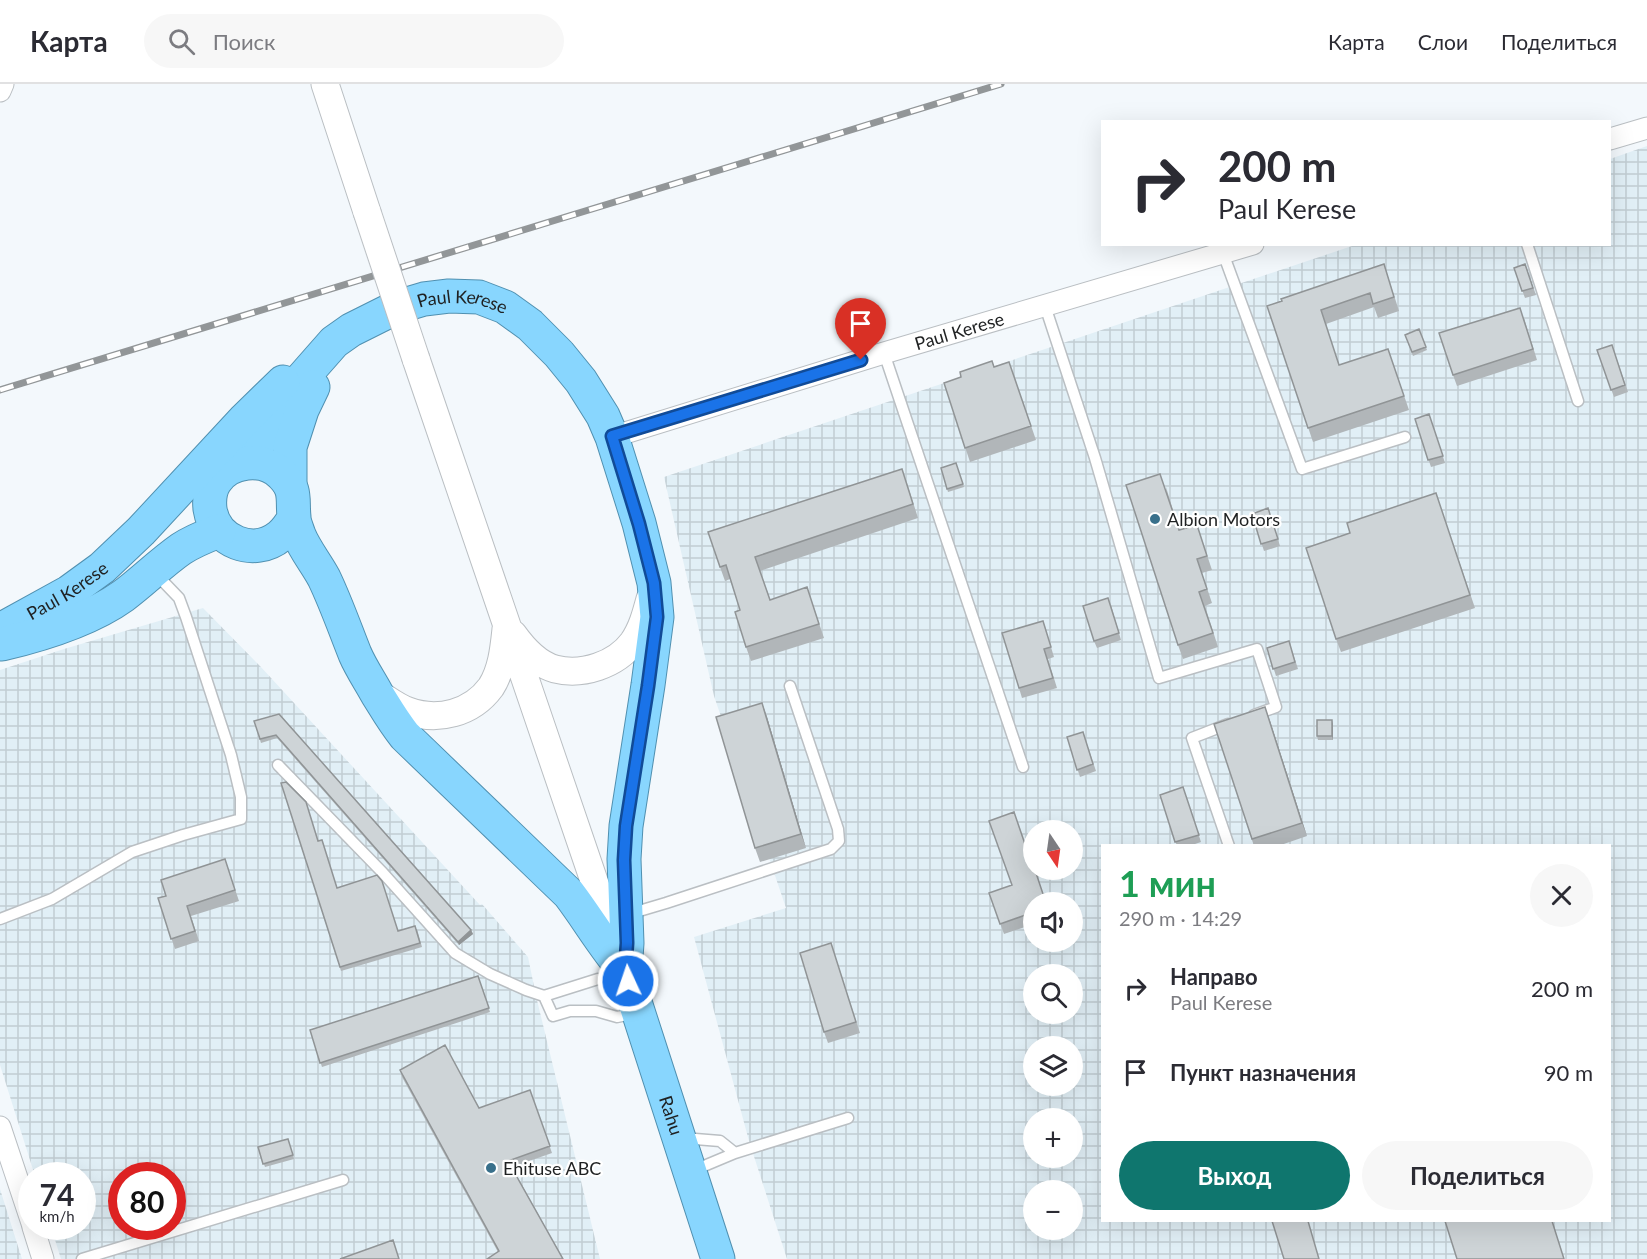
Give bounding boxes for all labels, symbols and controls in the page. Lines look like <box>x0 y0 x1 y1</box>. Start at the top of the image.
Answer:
search box <box>144 14 564 68</box>
text: Карта <box>30 24 108 58</box>
icon: search <box>165 25 198 58</box>
text: Поиск <box>213 28 276 55</box>
text: Карта <box>1328 29 1385 54</box>
text: Слои <box>1418 29 1468 54</box>
text: Поделиться <box>1501 29 1617 54</box>
text: 200 m <box>1218 141 1336 191</box>
icon: right <box>1119 144 1197 222</box>
text: Paul Kerese <box>1218 192 1356 225</box>
street label: Paul Kerese <box>414 285 511 318</box>
pin <box>835 298 886 360</box>
icon: arrive <box>844 307 877 340</box>
street label: Paul Kerese <box>912 307 1006 354</box>
place label: Albion Motors <box>1167 508 1280 530</box>
marker: Albion Motors <box>1148 512 1162 526</box>
street label: Paul Kerese <box>23 556 112 624</box>
north arrow <box>1023 820 1083 880</box>
map controls <box>1023 820 1083 1240</box>
text: 1 мин <box>1119 861 1216 905</box>
button: close <box>1530 864 1593 927</box>
button: sound <box>1023 892 1083 952</box>
text: 290 m · 14:29 <box>1119 906 1242 930</box>
position arrow <box>596 949 660 1013</box>
text: Направо <box>1170 963 1258 990</box>
button: search <box>1023 964 1083 1024</box>
icon: right <box>1119 972 1152 1005</box>
text: 200 m <box>1531 975 1593 1002</box>
text: Paul Kerese <box>1170 990 1272 1014</box>
button: layers <box>1023 1036 1083 1096</box>
icon: arrive <box>1119 1056 1152 1089</box>
text: Пункт назначения <box>1170 1059 1356 1086</box>
text: 90 m <box>1544 1059 1593 1086</box>
street label: Rahu <box>655 1093 688 1138</box>
button: + <box>1023 1108 1083 1168</box>
button: Выход <box>1119 1141 1350 1210</box>
button: Поделиться <box>1362 1141 1593 1210</box>
place label: Ehituse ABC <box>503 1157 601 1179</box>
marker: Ehituse ABC <box>484 1161 498 1175</box>
speed limit sign: 80 <box>108 1162 186 1240</box>
text: 74 <box>40 1176 74 1212</box>
button: − <box>1023 1180 1083 1240</box>
text: km/h <box>39 1207 75 1225</box>

